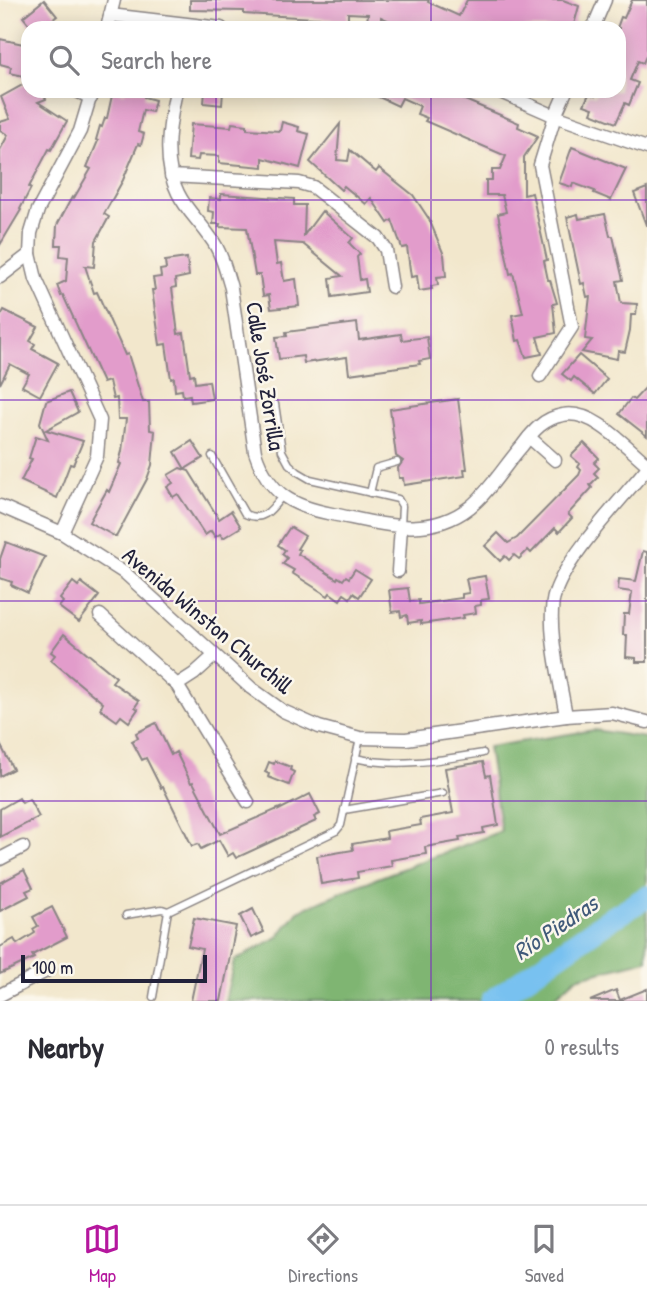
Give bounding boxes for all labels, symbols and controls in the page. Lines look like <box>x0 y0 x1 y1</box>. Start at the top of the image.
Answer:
search box <box>21 21 626 98</box>
icon: search <box>45 41 83 79</box>
text: Search here <box>101 42 212 77</box>
street label: Calle José Zorrilla <box>239 300 293 452</box>
street label: Avenida Winston Churchill <box>116 539 301 701</box>
water label: Río Piedras <box>507 886 606 967</box>
scale bar <box>21 952 206 984</box>
text: 100 m <box>32 954 73 980</box>
text: Nearby <box>28 1027 104 1067</box>
text: 0 results <box>544 1031 619 1062</box>
tab: Map <box>83 1220 121 1288</box>
tab: Directions <box>288 1220 358 1288</box>
tab: Saved <box>525 1220 564 1288</box>

